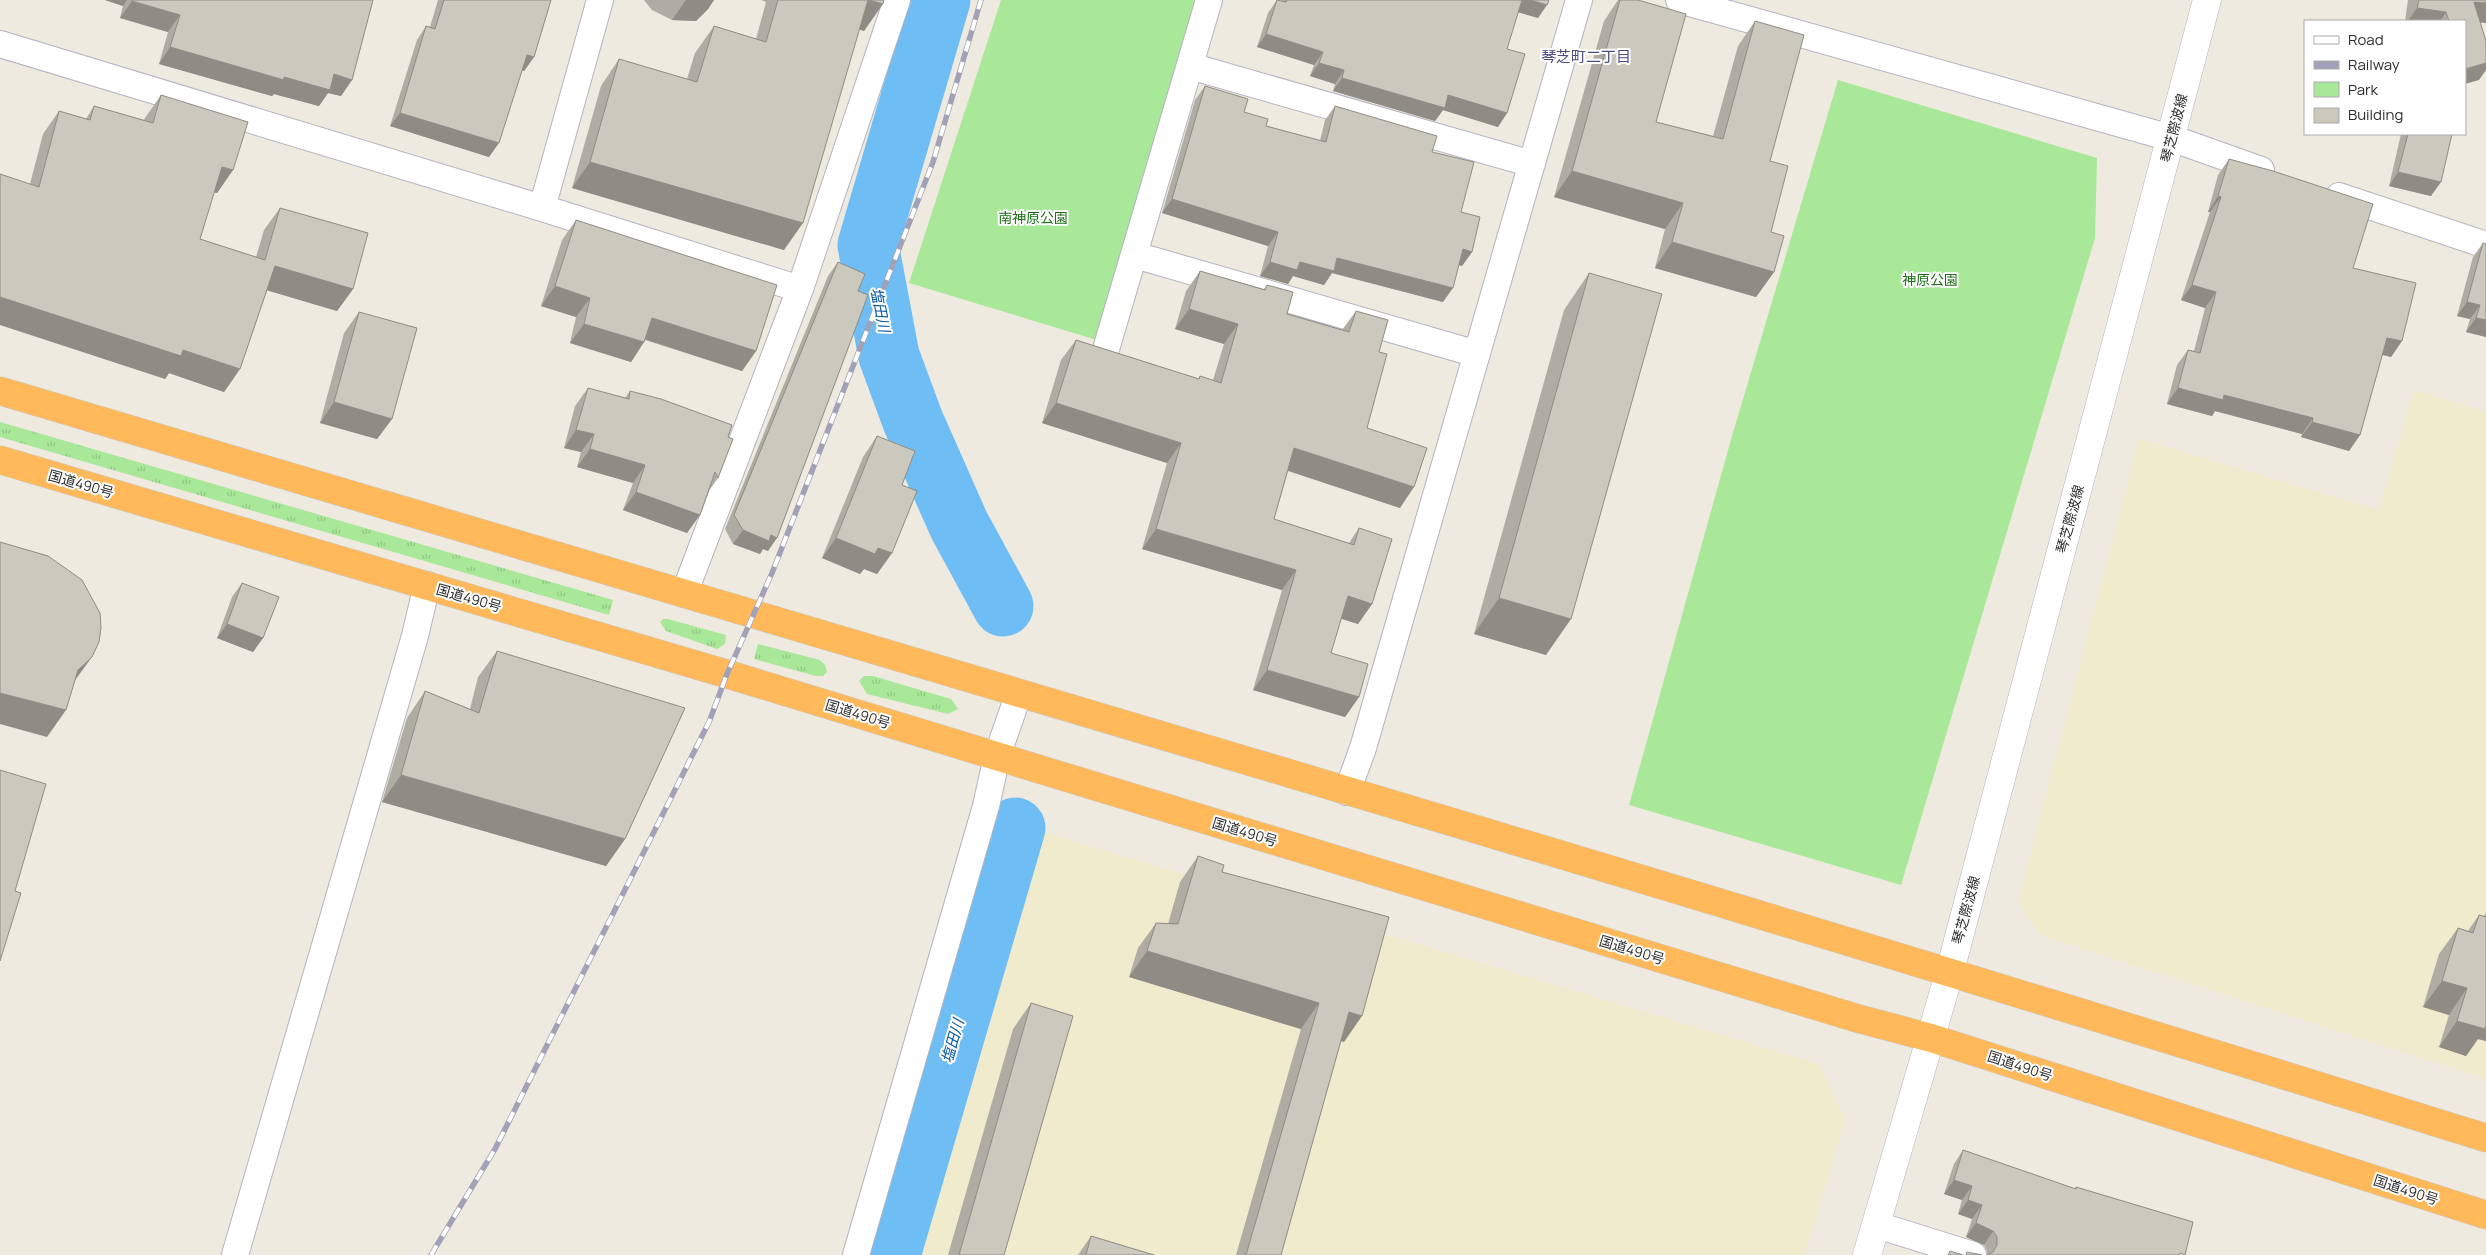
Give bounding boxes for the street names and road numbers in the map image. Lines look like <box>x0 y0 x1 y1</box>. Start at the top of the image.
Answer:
street label: 琴芝際波線 <box>2156 92 2191 164</box>
street label: 国道490号 <box>46 465 116 502</box>
street label: 琴芝際波線 <box>2051 483 2088 555</box>
street label: 国道490号 <box>434 579 504 616</box>
street label: 国道490号 <box>823 695 893 732</box>
street label: 国道490号 <box>1210 813 1280 850</box>
street label: 琴芝際波線 <box>1947 874 1984 946</box>
street label: 国道490号 <box>1597 931 1667 968</box>
street label: 国道490号 <box>1985 1046 2055 1085</box>
street label: 国道490号 <box>2371 1170 2441 1209</box>

